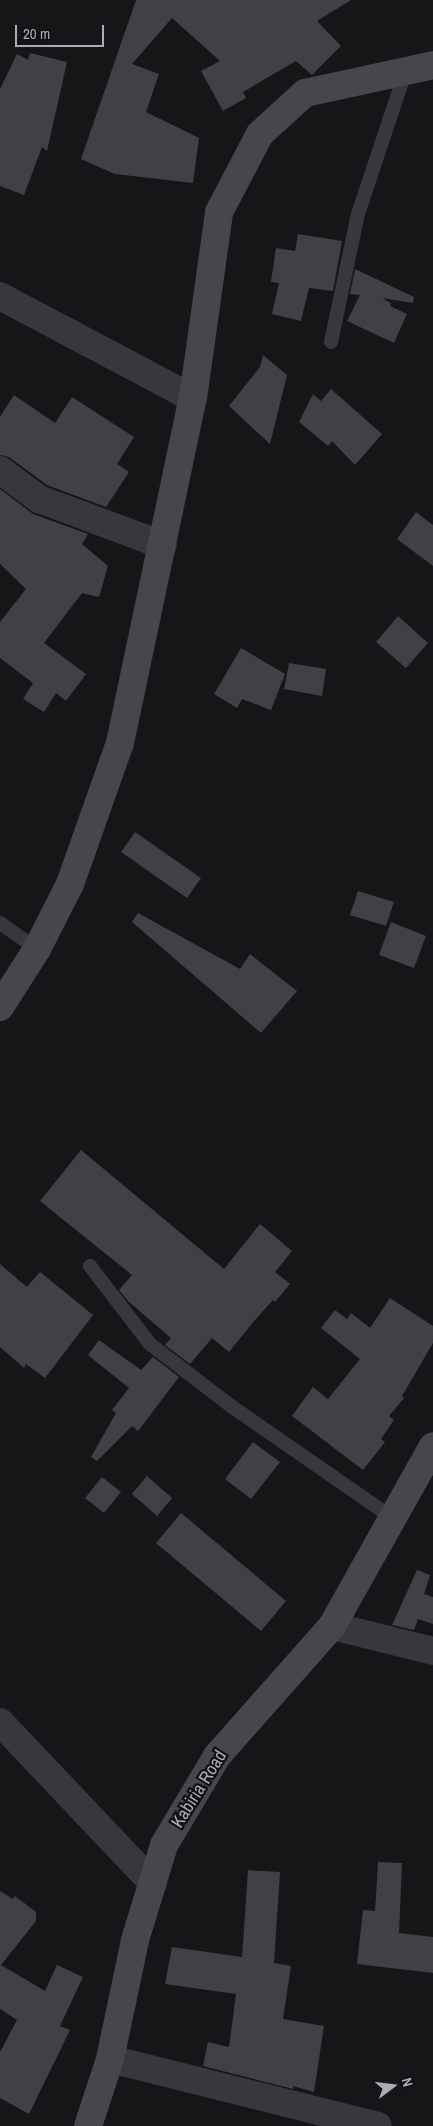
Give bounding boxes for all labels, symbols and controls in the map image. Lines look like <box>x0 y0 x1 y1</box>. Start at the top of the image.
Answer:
scale bar <box>18 15 106 47</box>
text: 20 m <box>23 23 50 44</box>
street label: Kabiria Road <box>167 1746 231 1832</box>
north arrow <box>368 2061 418 2111</box>
text: N <box>398 2076 417 2088</box>

